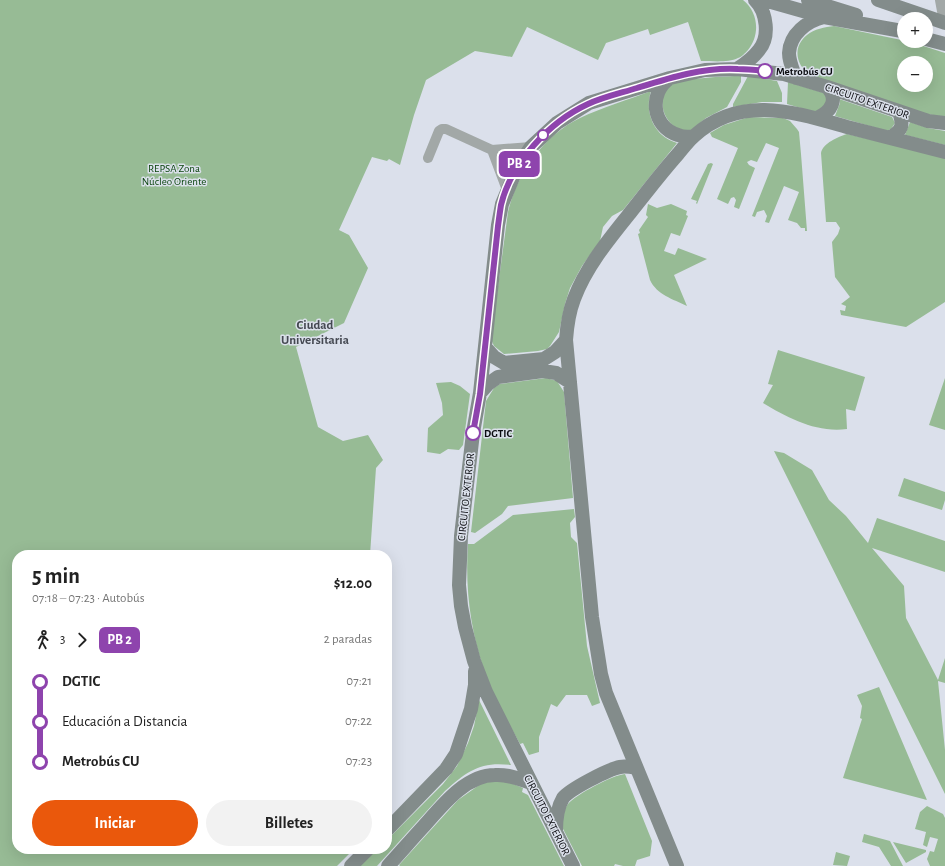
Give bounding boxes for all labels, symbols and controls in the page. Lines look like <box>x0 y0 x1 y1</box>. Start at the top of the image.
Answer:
map controls <box>897 12 933 92</box>
button: + <box>897 12 933 48</box>
button: − <box>897 56 933 92</box>
marker: Metrobús CU <box>757 63 773 79</box>
place label: Metrobús CU <box>776 66 833 77</box>
street label: CIRCUITO EXTERIOR <box>824 81 910 121</box>
unlabelled marker <box>537 129 549 141</box>
line badge: PB 2 <box>491 151 547 177</box>
text: PB 2 <box>507 157 531 171</box>
park label: REPSA Zona Núcleo Oriente <box>142 163 206 187</box>
district label: Ciudad Universitaria <box>281 319 349 347</box>
marker: DGTIC <box>465 425 481 441</box>
place label: DGTIC <box>484 428 512 439</box>
street label: CIRCUITO EXTERIOR <box>456 453 476 541</box>
text: 5 min <box>32 565 80 587</box>
text: $12.00 <box>334 576 372 591</box>
text: 07:18 – 07:23 · Autobús <box>32 592 145 605</box>
icon: walk <box>32 629 54 651</box>
icon: forward <box>71 629 93 651</box>
text: 3 <box>60 633 65 646</box>
text: PB 2 <box>107 633 132 647</box>
text: 2 paradas <box>324 633 372 646</box>
text: DGTIC <box>62 674 100 689</box>
text: 07:21 <box>346 675 372 688</box>
text: Educación a Distancia <box>62 714 188 729</box>
text: 07:22 <box>345 715 372 728</box>
text: Metrobús CU <box>62 754 140 769</box>
text: 07:23 <box>345 755 372 768</box>
street label: CIRCUITO EXTERIOR <box>522 773 572 857</box>
button: Iniciar <box>32 800 198 846</box>
button: Billetes <box>206 800 372 846</box>

